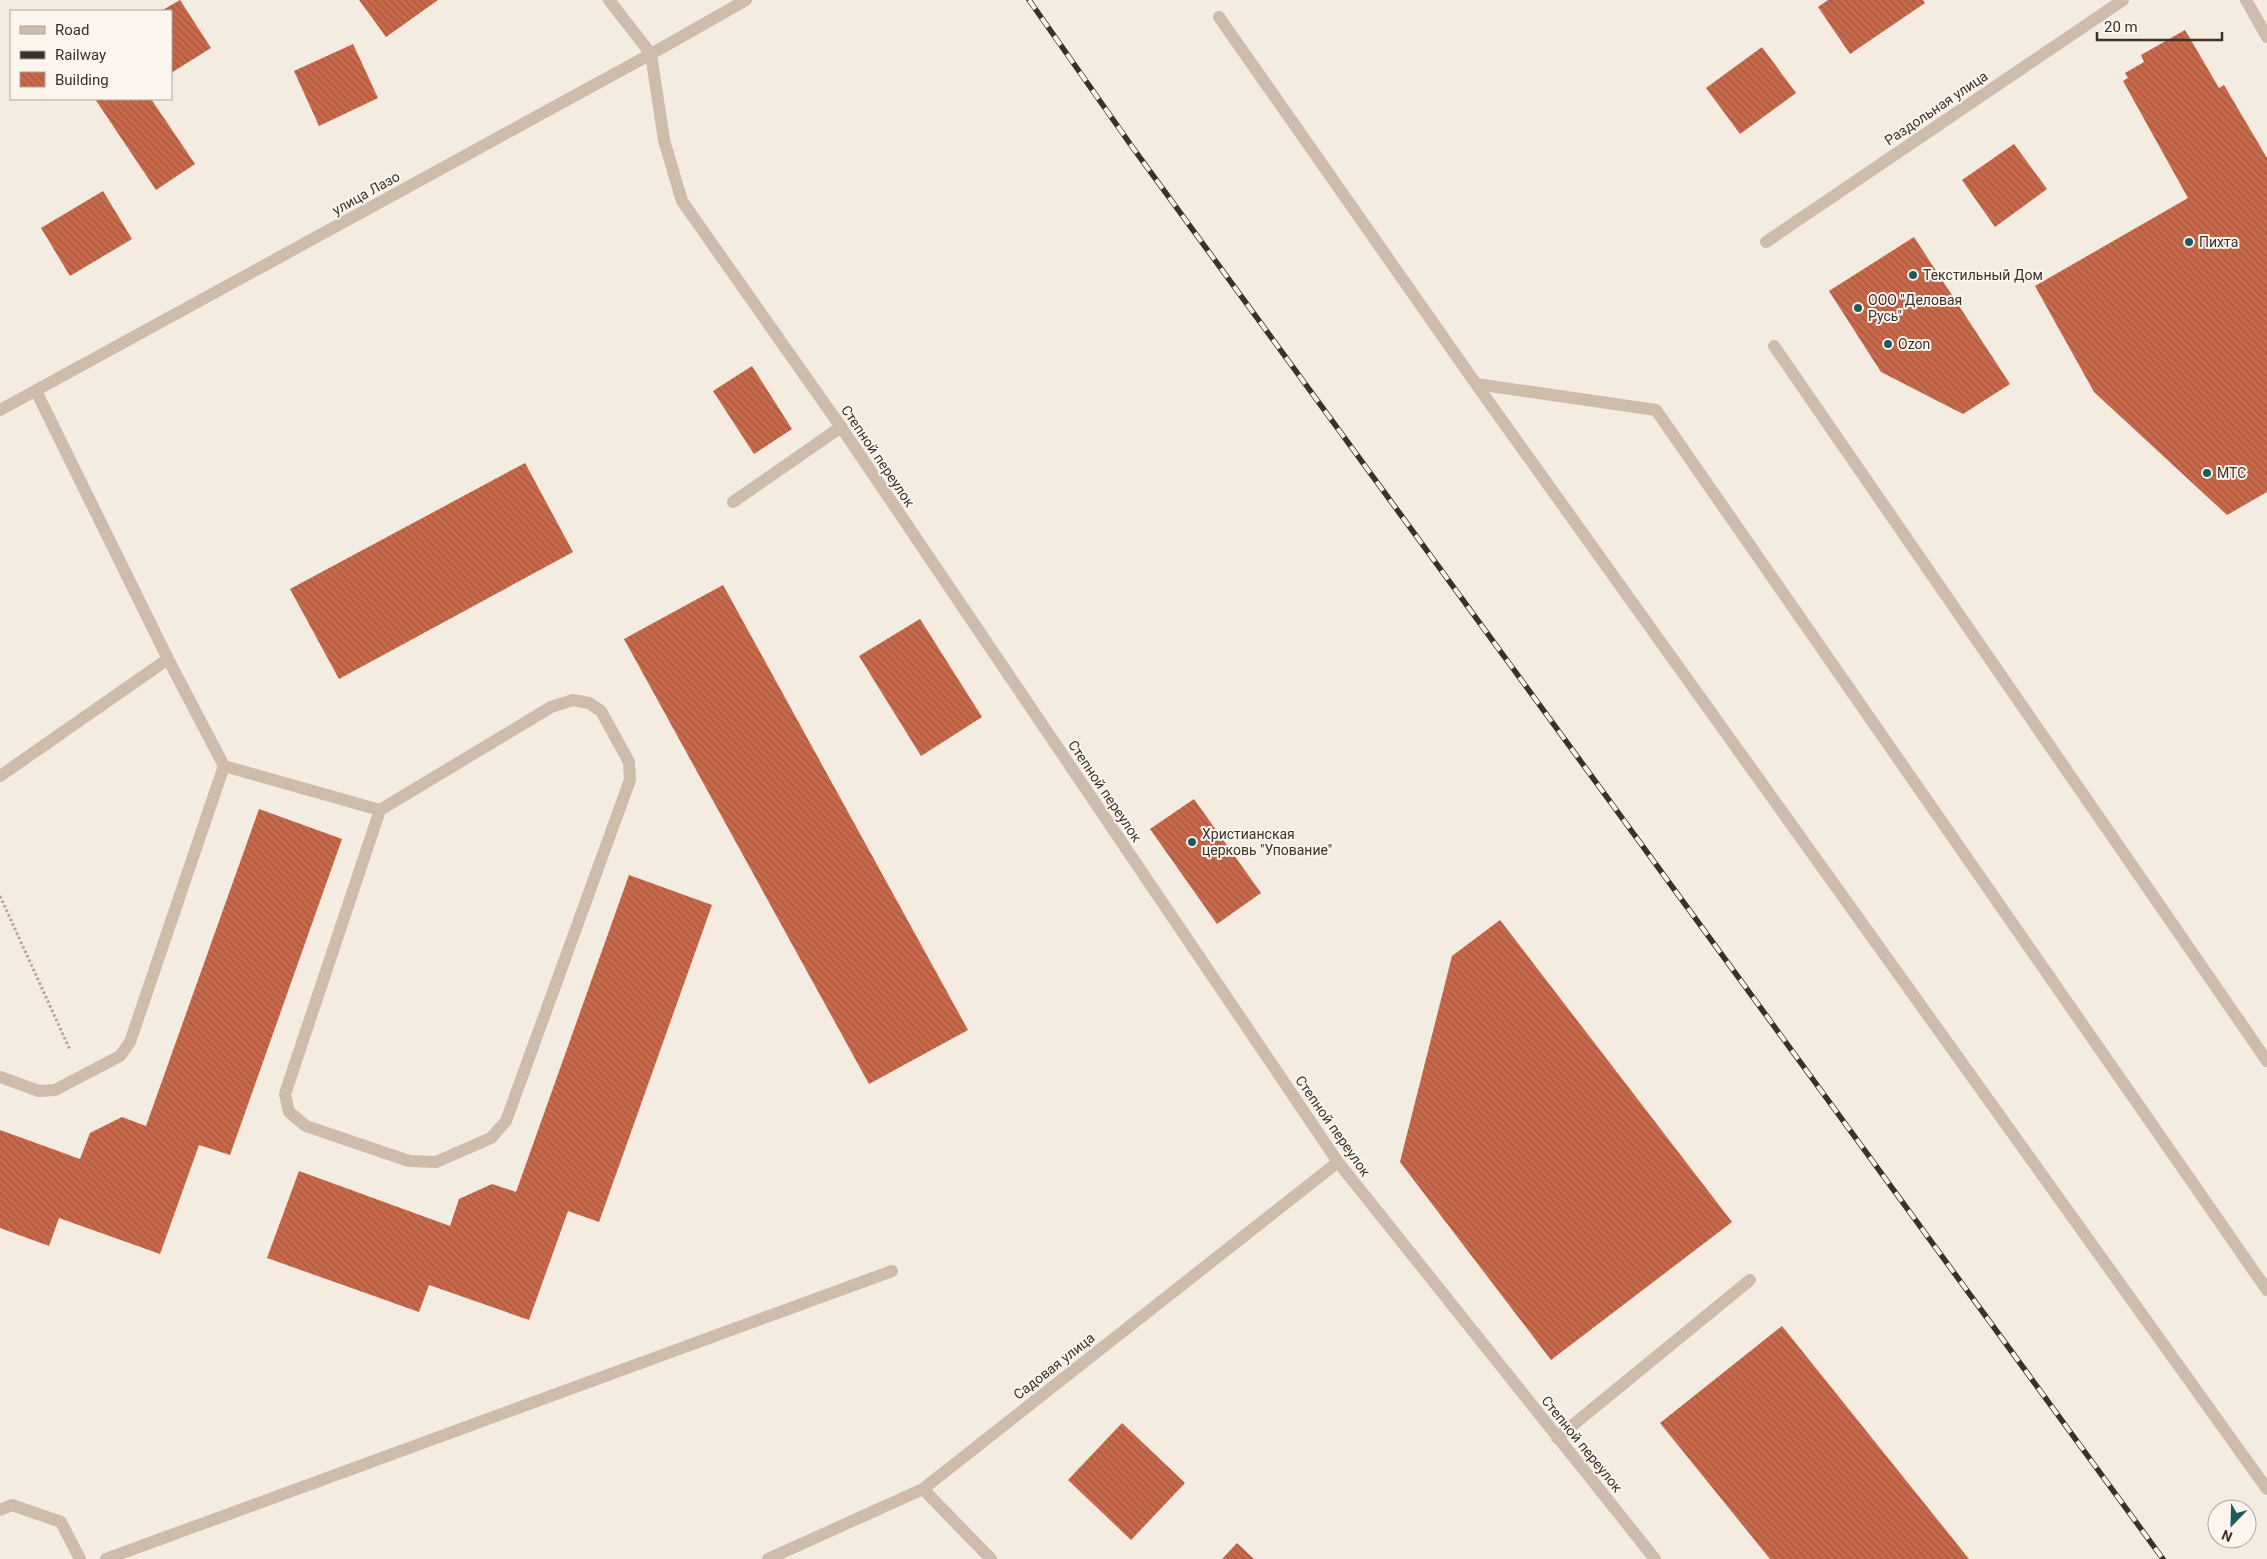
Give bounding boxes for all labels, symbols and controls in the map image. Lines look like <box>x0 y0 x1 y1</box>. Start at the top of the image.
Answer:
legend <box>10 10 172 100</box>
scale bar <box>2097 10 2222 42</box>
text: 20 m <box>2104 18 2138 36</box>
text: Road <box>55 21 89 39</box>
text: Railway <box>55 46 106 64</box>
street label: Раздольная улица <box>1881 68 1991 148</box>
text: Building <box>55 71 109 89</box>
street label: улица Лазо <box>330 168 402 218</box>
place label: Пихта <box>2199 234 2238 250</box>
marker: Пихта <box>2183 236 2195 248</box>
place label: Текстильный Дом <box>1923 267 2043 283</box>
marker: Текстильный Дом <box>1907 269 1919 281</box>
place label: ООО "Деловая Русь" <box>1868 292 1962 324</box>
marker: ООО "Деловая Русь" <box>1852 302 1864 314</box>
place label: Ozon <box>1898 336 1930 352</box>
marker: Ozon <box>1882 338 1894 350</box>
street label: Степной переулок <box>838 402 918 510</box>
place label: МТС <box>2217 465 2246 481</box>
marker: МТС <box>2201 467 2213 479</box>
street label: Степной переулок <box>1065 737 1145 845</box>
place label: Христианская церковь "Упование" <box>1202 826 1332 858</box>
marker: Христианская церковь "Упование" <box>1186 836 1198 848</box>
street label: Степной переулок <box>1292 1073 1374 1180</box>
street label: Садовая улица <box>1010 1329 1098 1403</box>
street label: Степной переулок <box>1538 1393 1626 1496</box>
north arrow <box>2207 1499 2257 1549</box>
text: N <box>2219 1527 2235 1545</box>

